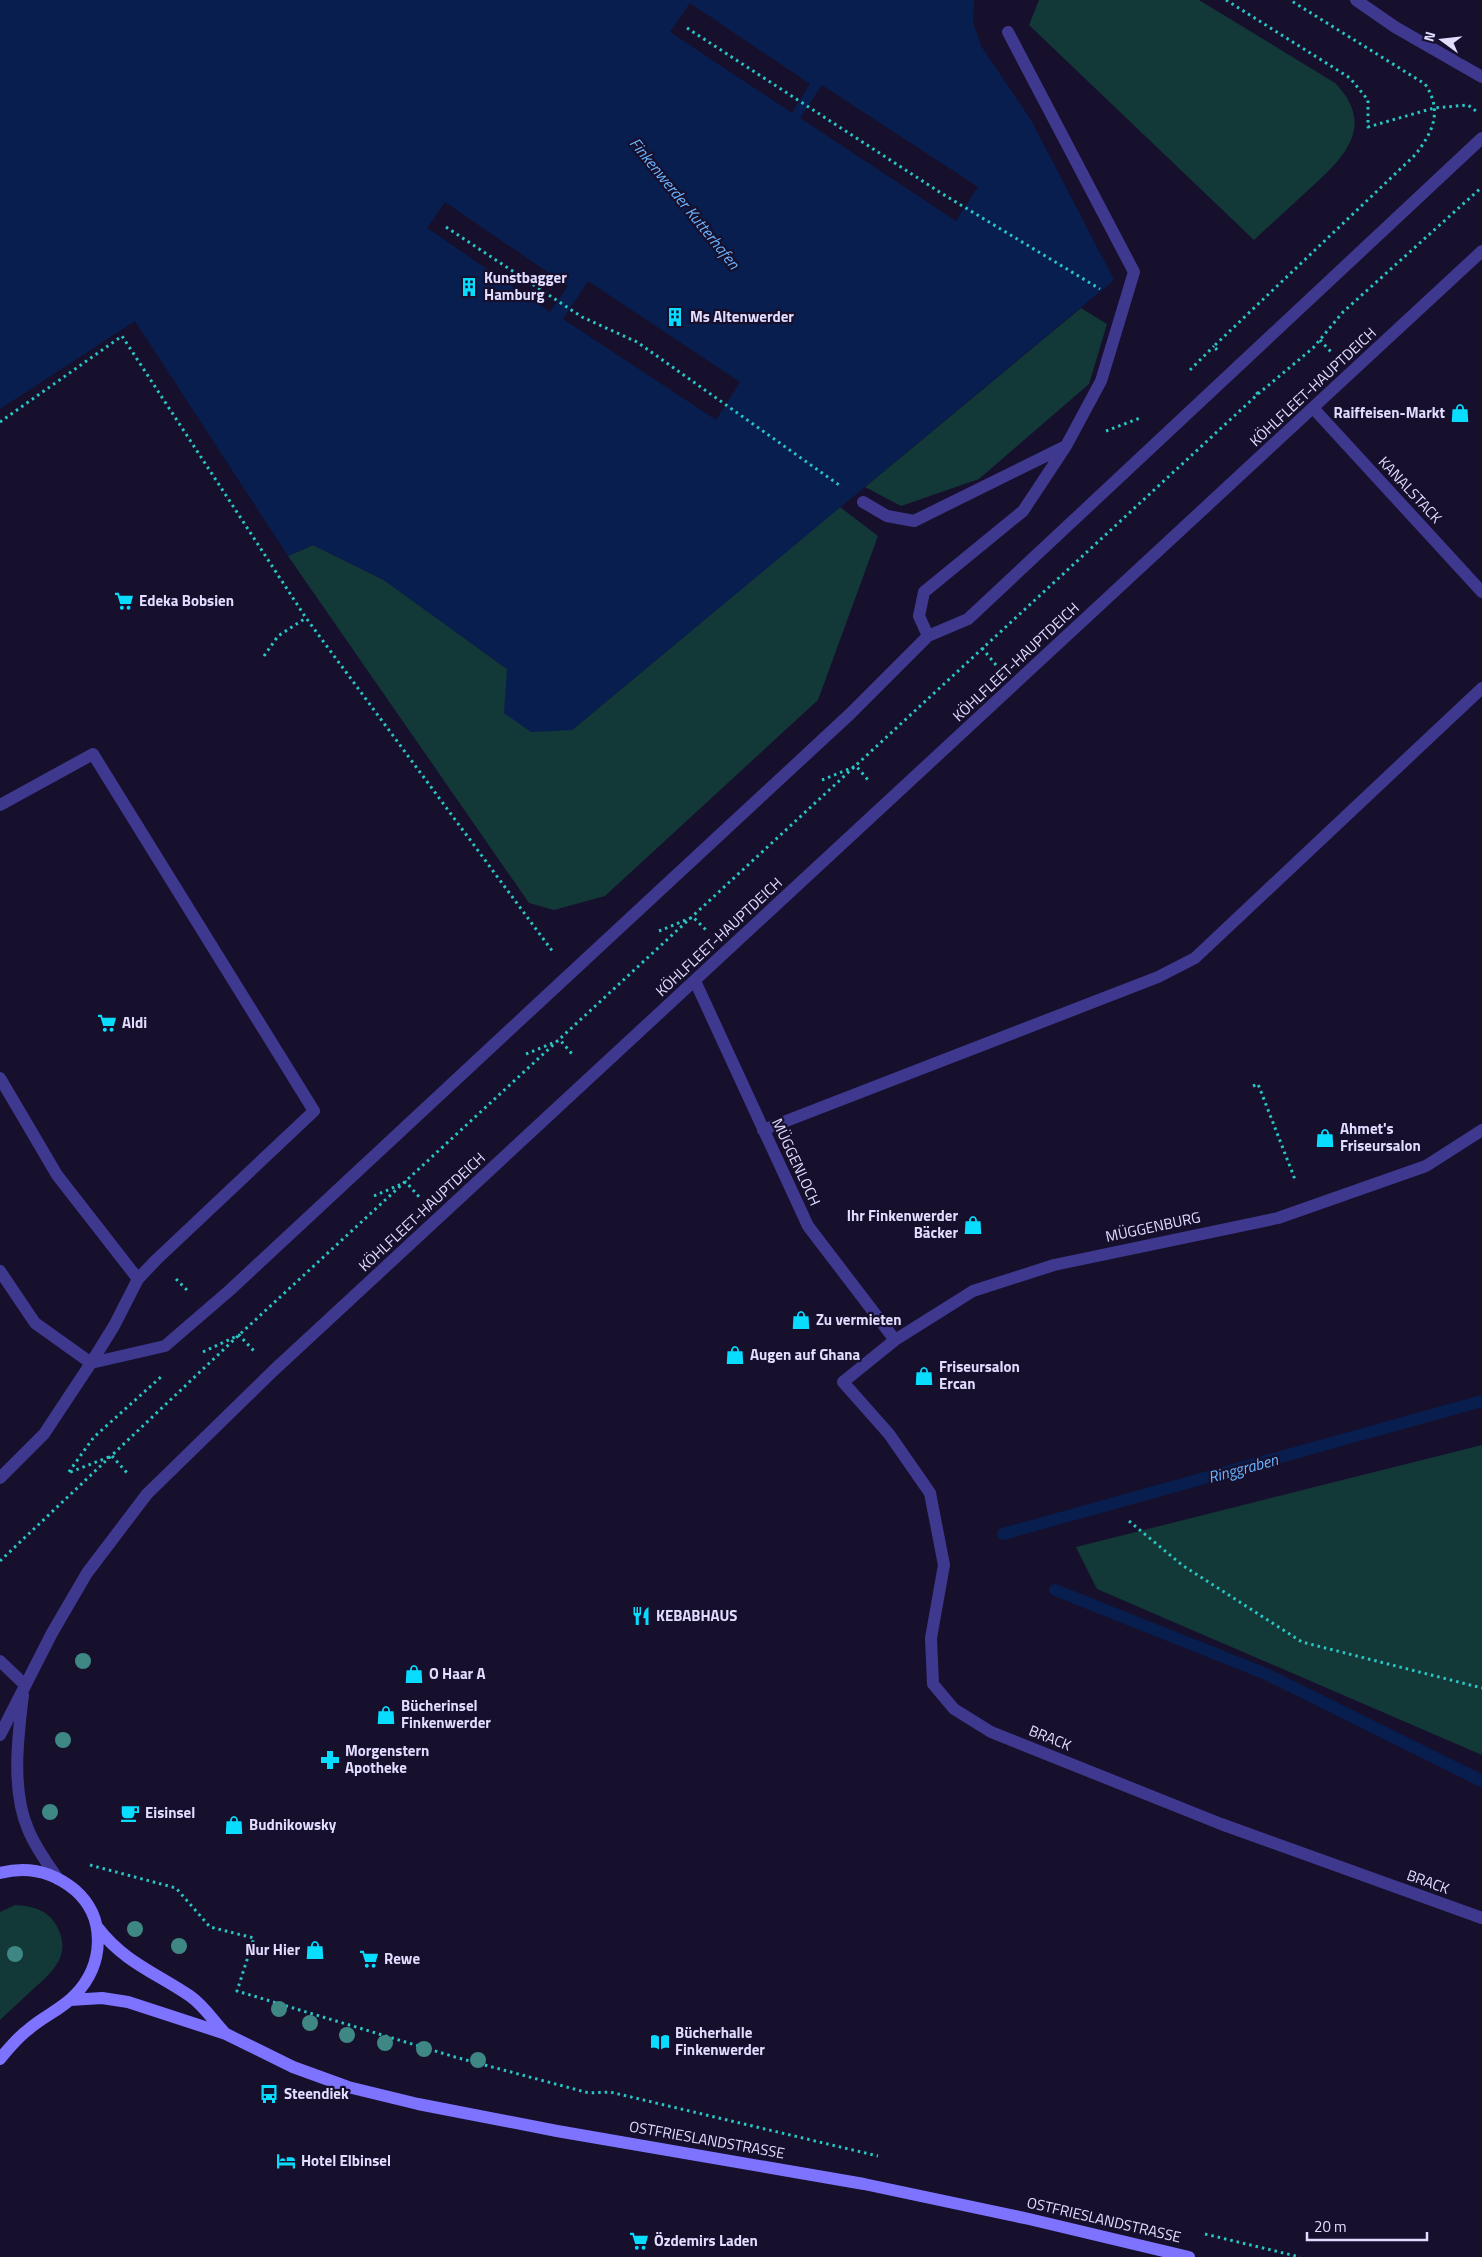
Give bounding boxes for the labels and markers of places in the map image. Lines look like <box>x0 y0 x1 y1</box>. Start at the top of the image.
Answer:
place label: Kunstbagger Hamburg <box>484 266 567 306</box>
building icon: Kunstbagger Hamburg <box>458 276 480 298</box>
place label: Ms Altenwerder <box>690 305 794 328</box>
building icon: Ms Altenwerder <box>664 306 686 328</box>
place label: Raiffeisen-Markt <box>1334 401 1446 424</box>
shop icon: Raiffeisen-Markt <box>1449 402 1471 424</box>
place label: Edeka Bobsien <box>139 589 234 612</box>
supermarket icon: Edeka Bobsien <box>113 590 135 612</box>
place label: Aldi <box>122 1011 147 1034</box>
supermarket icon: Aldi <box>96 1012 118 1034</box>
place label: Ahmet's Friseursalon <box>1340 1117 1421 1157</box>
shop icon: Ahmet's Friseursalon <box>1314 1127 1336 1149</box>
place label: Ihr Finkenwerder Bäcker <box>847 1204 958 1244</box>
shop icon: Ihr Finkenwerder Bäcker <box>962 1214 984 1236</box>
place label: Zu vermieten <box>816 1308 902 1331</box>
shop icon: Zu vermieten <box>790 1309 812 1331</box>
place label: Augen auf Ghana <box>750 1343 861 1366</box>
shop icon: Augen auf Ghana <box>724 1344 746 1366</box>
place label: Friseursalon Ercan <box>939 1355 1020 1395</box>
shop icon: Friseursalon Ercan <box>913 1365 935 1387</box>
place label: KEBABHAUS <box>656 1604 737 1627</box>
restaurant icon: KEBABHAUS <box>630 1605 652 1627</box>
place label: O Haar A <box>429 1662 485 1685</box>
shop icon: O Haar A <box>403 1663 425 1685</box>
place label: Bücherinsel Finkenwerder <box>401 1694 491 1734</box>
shop icon: Bücherinsel Finkenwerder <box>375 1704 397 1726</box>
place label: Morgenstern Apotheke <box>345 1739 429 1779</box>
pharmacy icon: Morgenstern Apotheke <box>319 1749 341 1771</box>
place label: Eisinsel <box>145 1801 195 1824</box>
cafe icon: Eisinsel <box>119 1802 141 1824</box>
place label: Budnikowsky <box>249 1813 337 1836</box>
shop icon: Budnikowsky <box>223 1814 245 1836</box>
place label: Nur Hier <box>245 1938 300 1961</box>
shop icon: Nur Hier <box>304 1939 326 1961</box>
place label: Rewe <box>384 1947 420 1970</box>
supermarket icon: Rewe <box>358 1948 380 1970</box>
place label: Bücherhalle Finkenwerder <box>675 2021 765 2061</box>
library icon: Bücherhalle Finkenwerder <box>649 2031 671 2053</box>
place label: Steendiek <box>284 2082 349 2105</box>
bus stop icon: Steendiek <box>258 2083 280 2105</box>
place label: Hotel Elbinsel <box>301 2149 391 2172</box>
hotel icon: Hotel Elbinsel <box>275 2150 297 2172</box>
place label: Özdemirs Laden <box>654 2229 758 2252</box>
supermarket icon: Özdemirs Laden <box>628 2230 650 2252</box>

